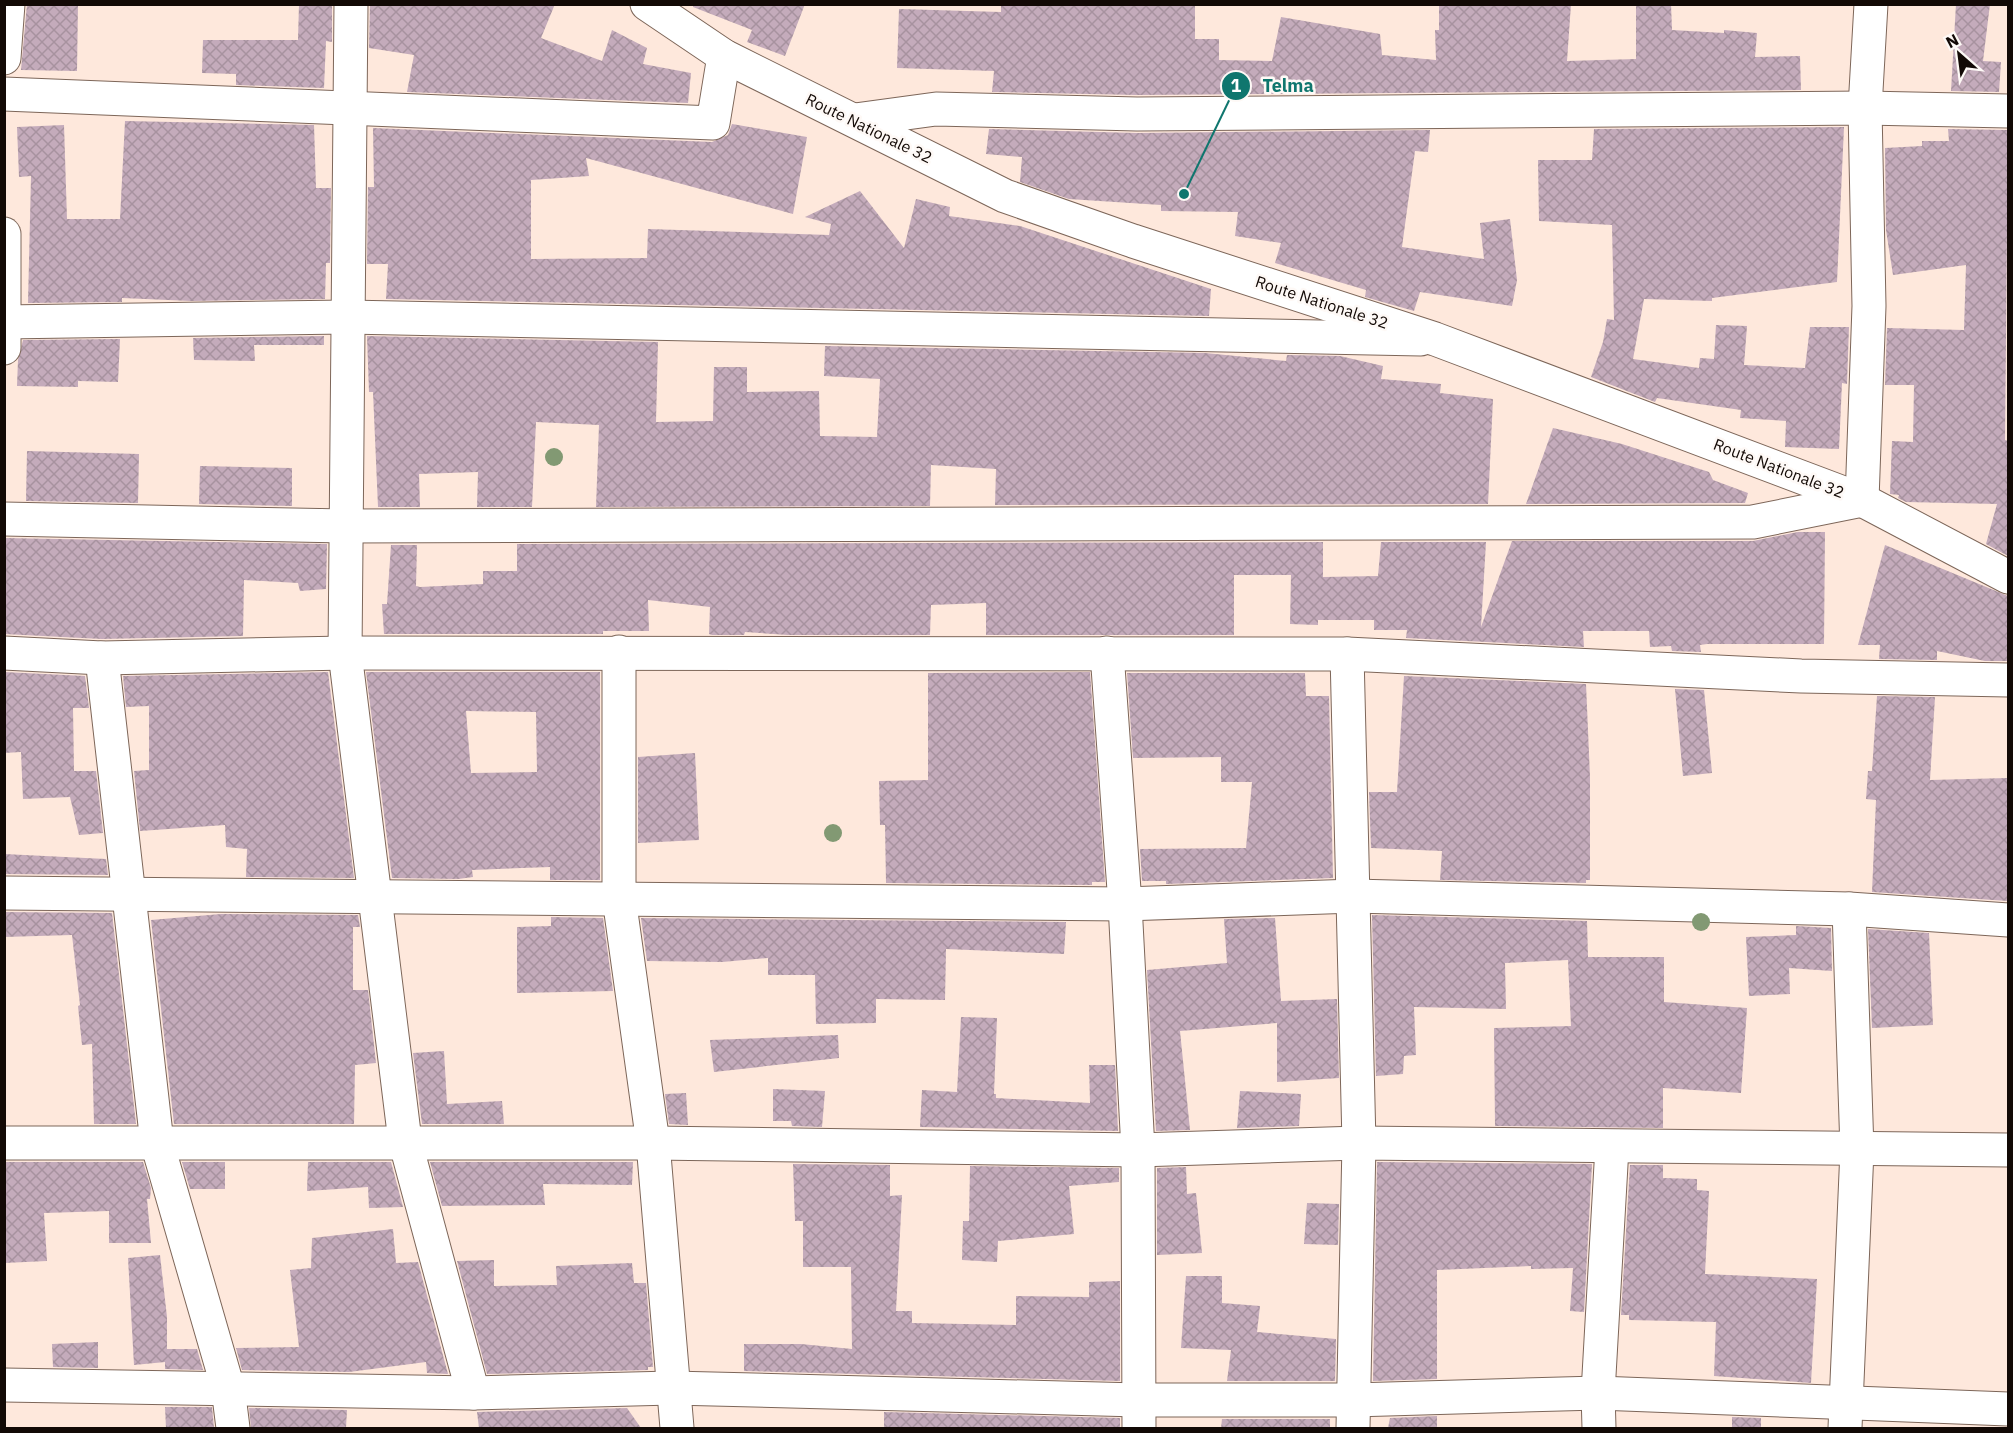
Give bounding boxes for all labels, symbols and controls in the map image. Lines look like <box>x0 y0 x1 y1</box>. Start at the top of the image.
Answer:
north arrow <box>1929 24 1989 84</box>
text: N <box>1942 29 1962 52</box>
callout: Telma <box>1221 68 1326 104</box>
text: 1 <box>1231 74 1242 97</box>
text: Telma <box>1262 74 1314 97</box>
street label: Route Nationale 32 <box>802 89 936 167</box>
street label: Route Nationale 32 <box>1253 271 1391 333</box>
street label: Route Nationale 32 <box>1711 434 1847 502</box>

